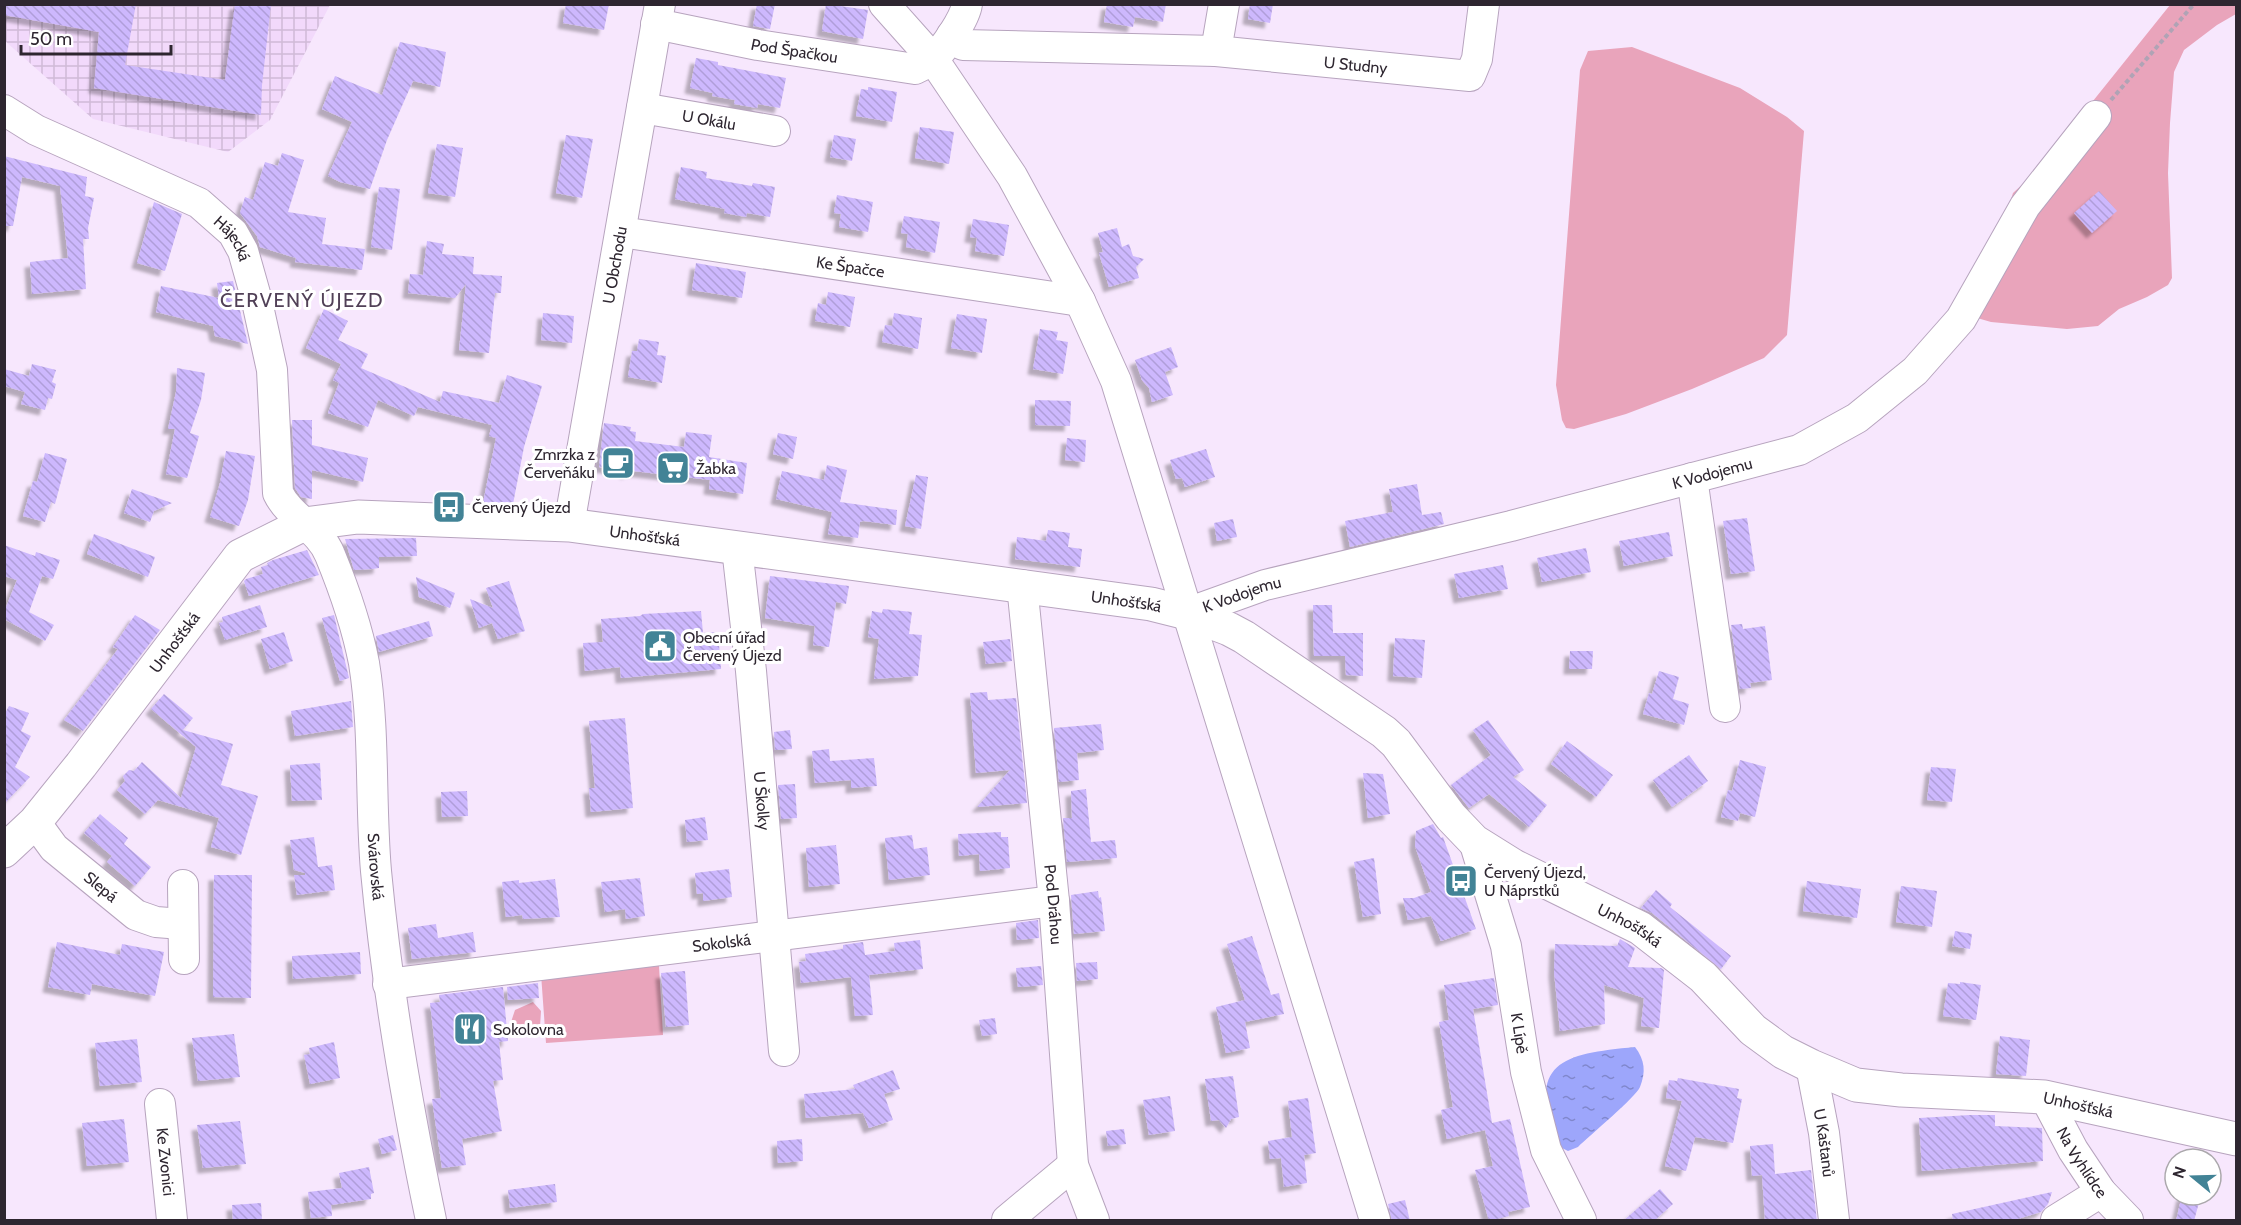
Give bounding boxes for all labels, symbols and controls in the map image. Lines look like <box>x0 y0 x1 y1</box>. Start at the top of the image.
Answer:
scale bar <box>21 18 171 56</box>
text: 50 m <box>30 28 72 50</box>
street label: Pod Špačkou <box>749 34 839 67</box>
street label: U Studny <box>1323 52 1388 77</box>
street label: U Okálu <box>681 106 737 134</box>
street label: Hájecká <box>210 211 255 263</box>
street label: U Obchodu <box>598 225 631 305</box>
street label: Ke Špačce <box>815 252 886 281</box>
district label: ČERVENÝ ÚJEZD <box>220 288 384 312</box>
place label: Zmrzka z Červeňáku <box>524 445 595 482</box>
cafe icon: Zmrzka z Červeňáku <box>600 445 636 481</box>
supermarket icon: Žabka <box>655 450 691 486</box>
street label: K Vodojemu <box>1670 453 1754 493</box>
place label: Žabka <box>696 459 736 478</box>
bus stop icon: Červený Újezd <box>431 489 467 525</box>
place label: Červený Újezd <box>472 498 571 517</box>
street label: Unhošťská <box>608 521 682 550</box>
street label: K Vodojemu <box>1200 572 1283 616</box>
street label: Unhošťská <box>1090 586 1164 616</box>
street label: Unhošťská <box>145 608 204 676</box>
public building icon: Obecní úřad Červený Újezd <box>642 628 678 664</box>
place label: Obecní úřad Červený Újezd <box>683 628 782 665</box>
street label: U Školky <box>750 770 774 831</box>
street label: Svárovská <box>364 833 388 901</box>
street label: Pod Dráhou <box>1041 863 1067 945</box>
bus stop icon: Červený Újezd, U Náprstků <box>1443 863 1479 899</box>
place label: Červený Újezd, U Náprstků <box>1484 863 1586 900</box>
street label: Slepá <box>80 867 122 906</box>
street label: Unhošťská <box>1595 899 1666 951</box>
street label: Sokolská <box>691 929 752 956</box>
restaurant icon: Sokolovna <box>452 1011 488 1047</box>
street label: K Lípě <box>1507 1011 1532 1055</box>
place label: Sokolovna <box>493 1020 564 1039</box>
street label: Unhošťská <box>2042 1087 2115 1121</box>
street label: U Kaštanů <box>1810 1107 1838 1178</box>
street label: Na Vyhlídce <box>2053 1123 2111 1202</box>
street label: Ke Zvonici <box>153 1127 179 1197</box>
north arrow <box>2163 1147 2223 1207</box>
text: N <box>2168 1164 2190 1181</box>

